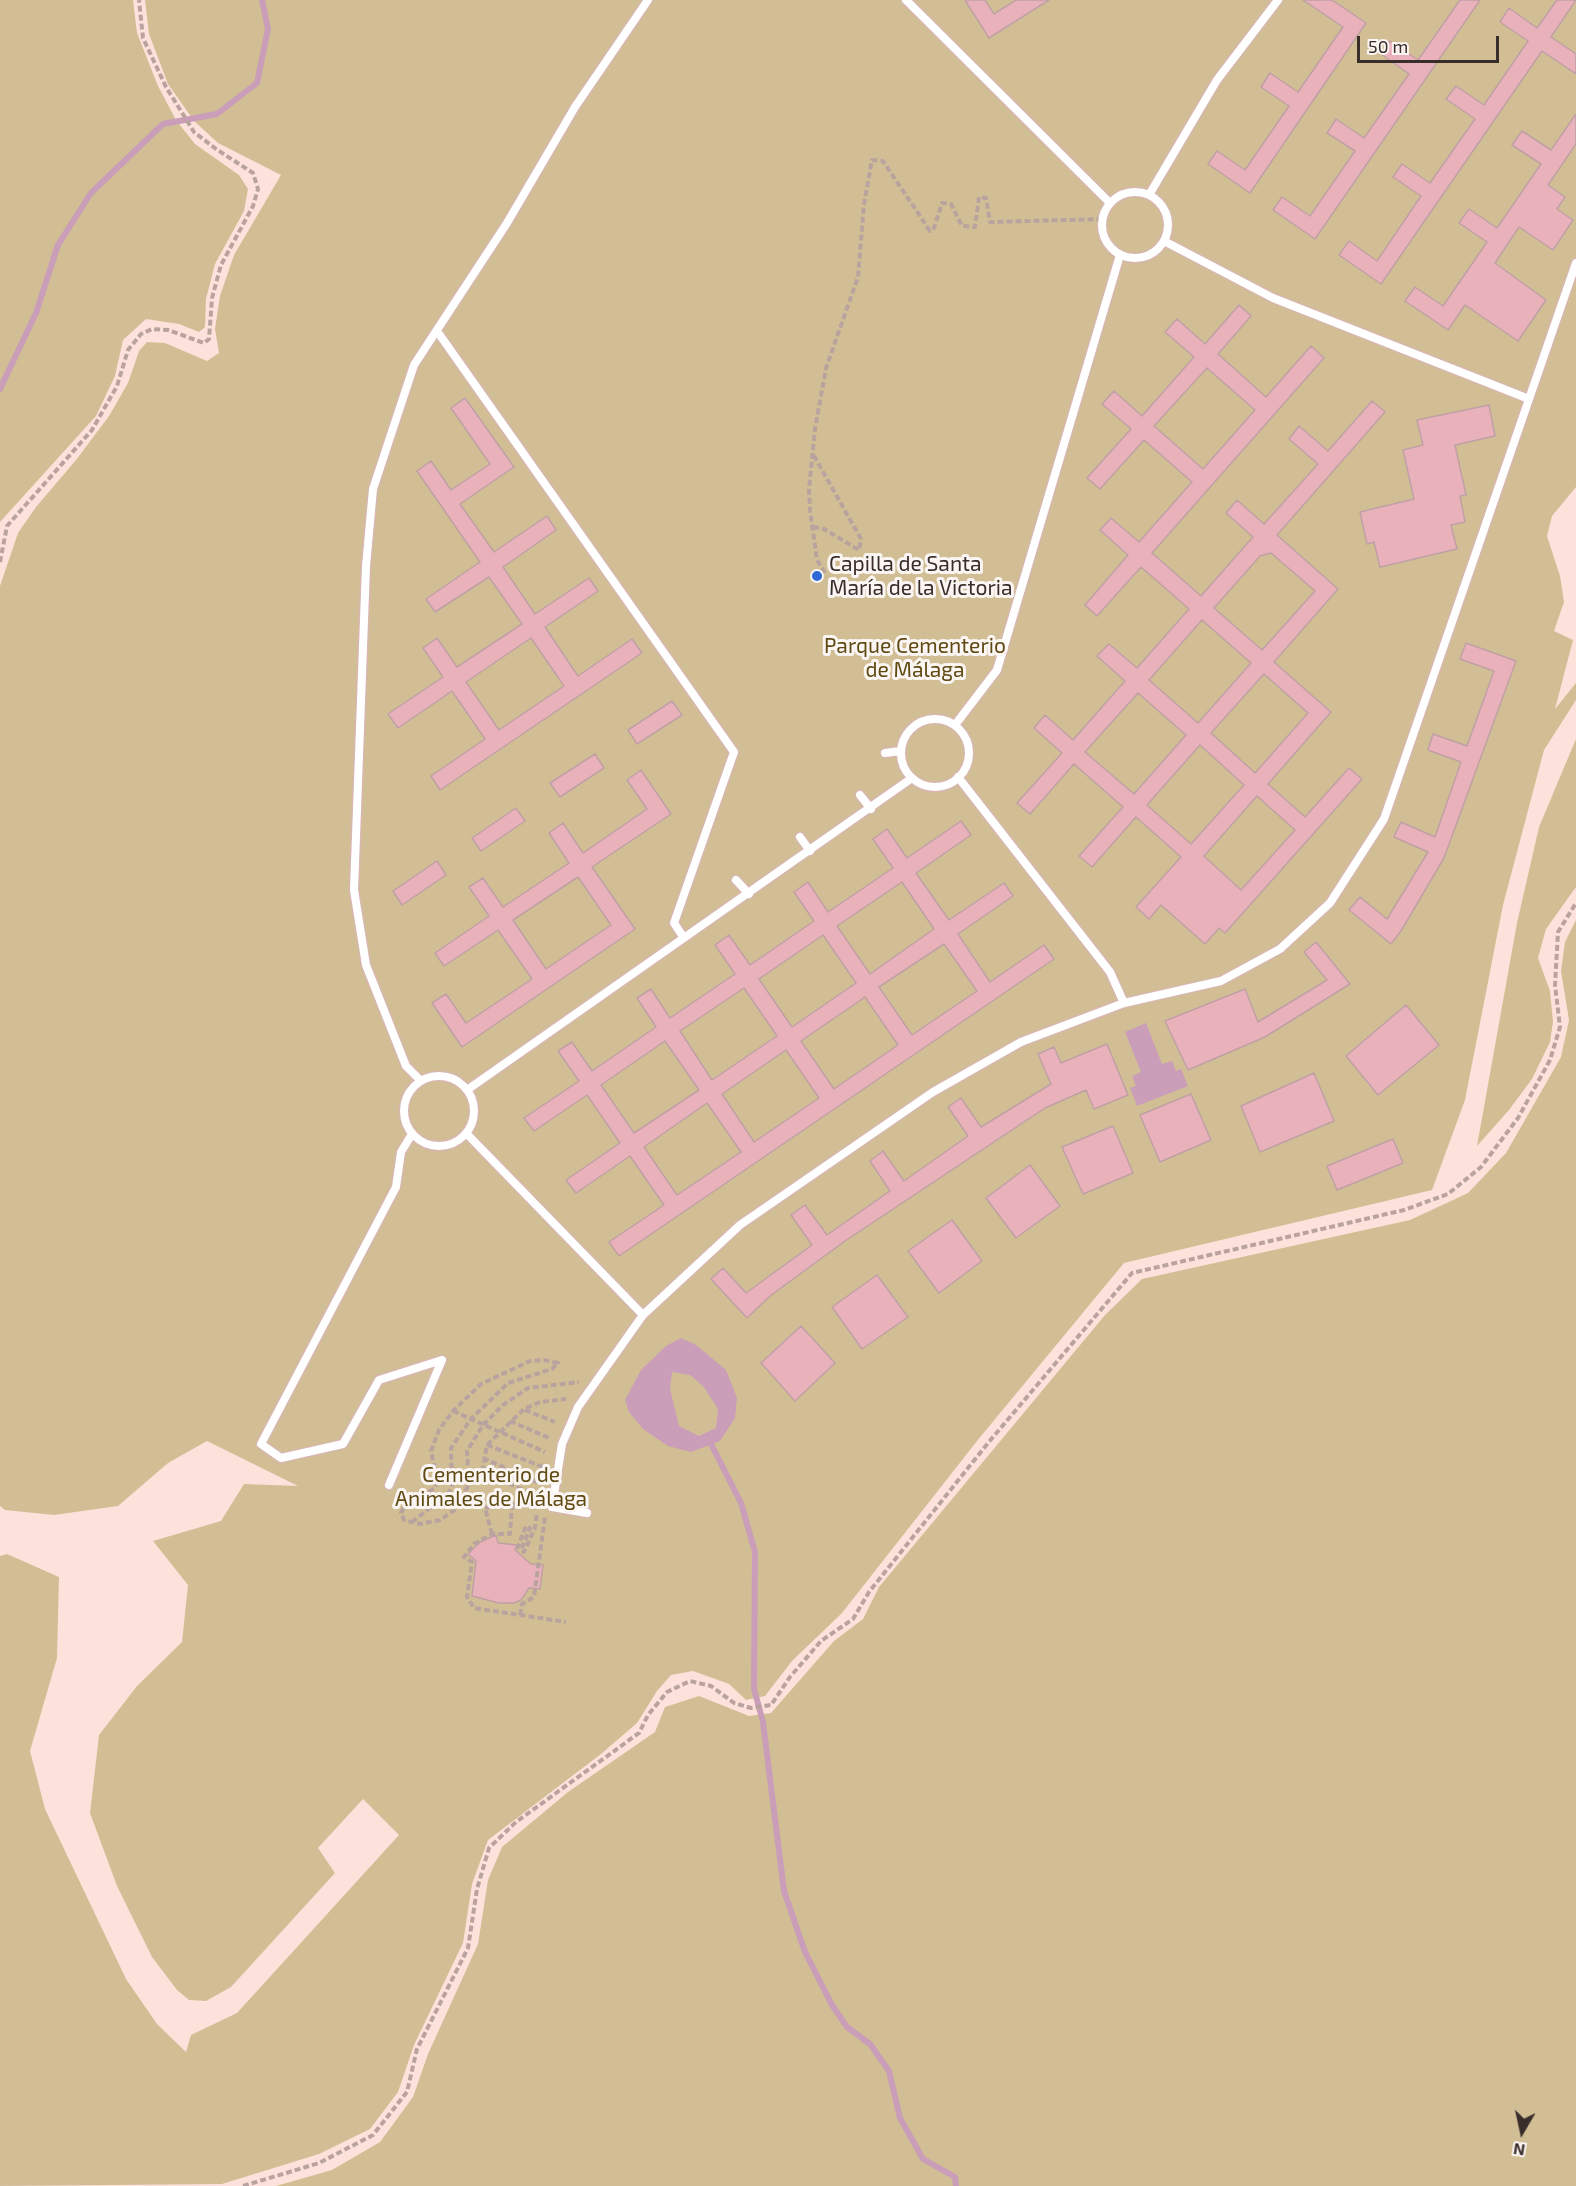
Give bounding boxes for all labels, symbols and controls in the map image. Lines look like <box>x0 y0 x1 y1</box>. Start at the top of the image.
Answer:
scale bar <box>1360 24 1502 62</box>
text: 50 m <box>1368 35 1408 57</box>
place label: Capilla de Santa María de la Victoria <box>829 551 1013 601</box>
marker: Capilla de Santa María de la Victoria <box>810 569 824 583</box>
park label: Parque Cementerio de Málaga <box>824 633 1006 683</box>
park label: Cementerio de Animales de Málaga <box>395 1462 587 1512</box>
north arrow <box>1492 2102 1552 2162</box>
text: N <box>1512 2140 1526 2161</box>

